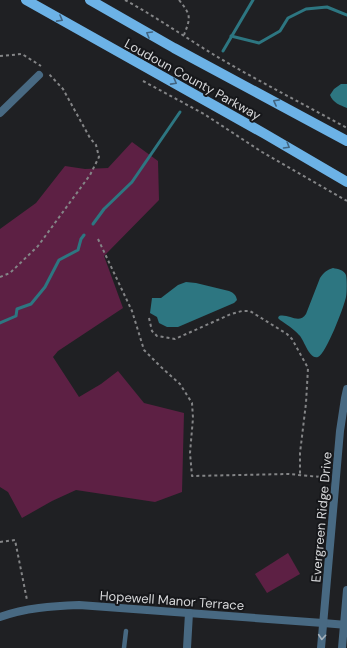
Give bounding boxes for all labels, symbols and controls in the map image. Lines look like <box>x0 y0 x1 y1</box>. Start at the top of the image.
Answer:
one-way arrow <box>56 14 63 22</box>
one-way arrow <box>146 31 153 38</box>
street label: Loudoun County Parkway <box>122 35 264 124</box>
one-way arrow <box>169 78 177 85</box>
one-way arrow <box>272 100 280 107</box>
one-way arrow <box>283 142 290 149</box>
street label: Evergreen Ridge Drive <box>307 451 336 583</box>
street label: Hopewell Manor Terrace <box>99 587 245 614</box>
one-way arrow <box>318 634 327 640</box>

